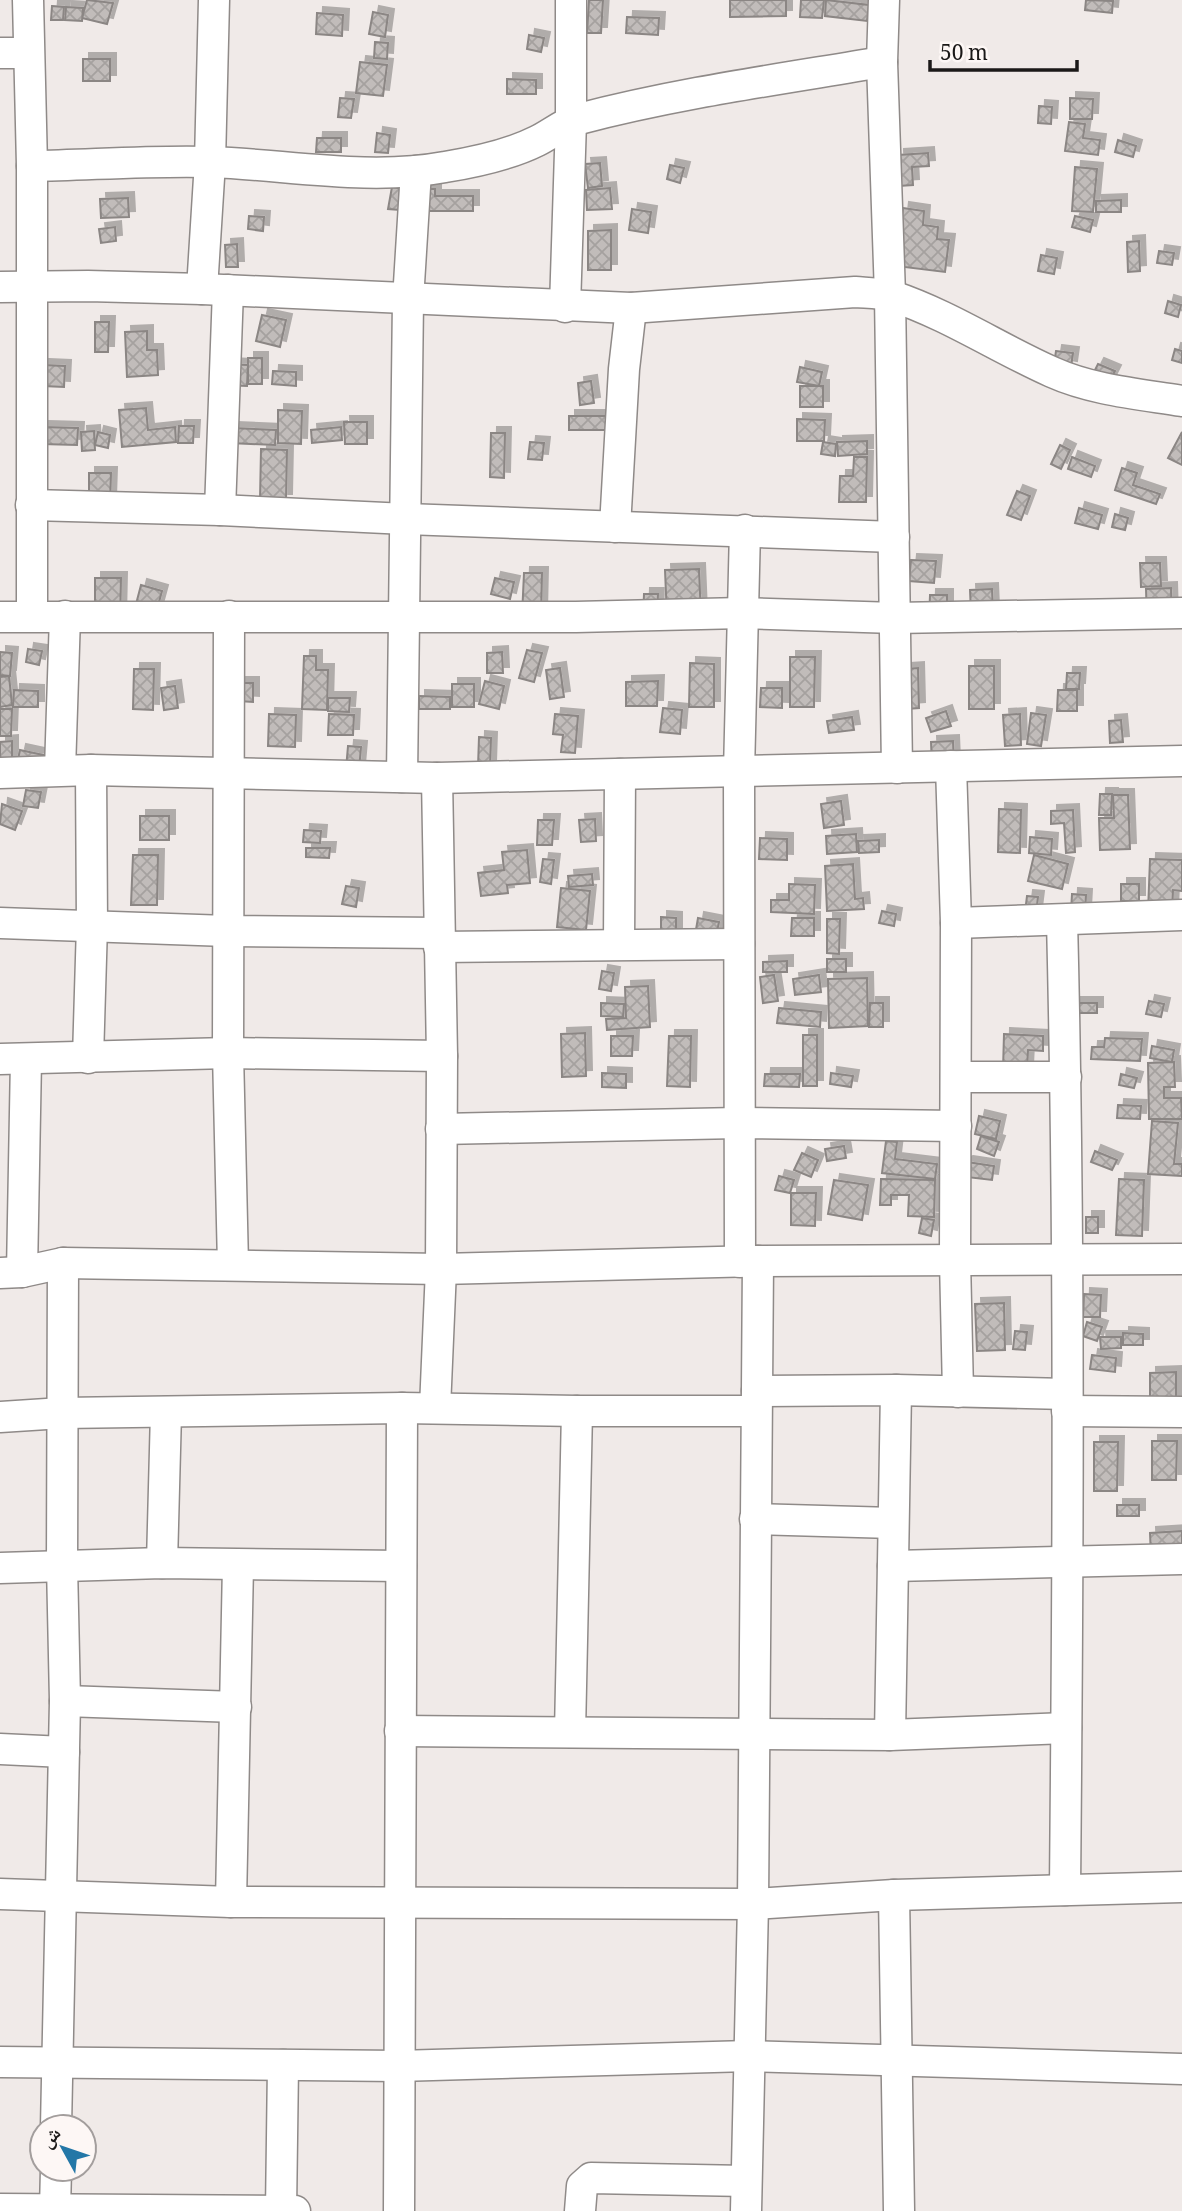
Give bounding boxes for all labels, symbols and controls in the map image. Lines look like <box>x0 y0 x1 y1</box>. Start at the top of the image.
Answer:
scale bar <box>930 28 1077 72</box>
text: 50 m <box>940 38 988 73</box>
north arrow <box>28 2113 98 2183</box>
text: ش <box>34 2121 71 2157</box>

